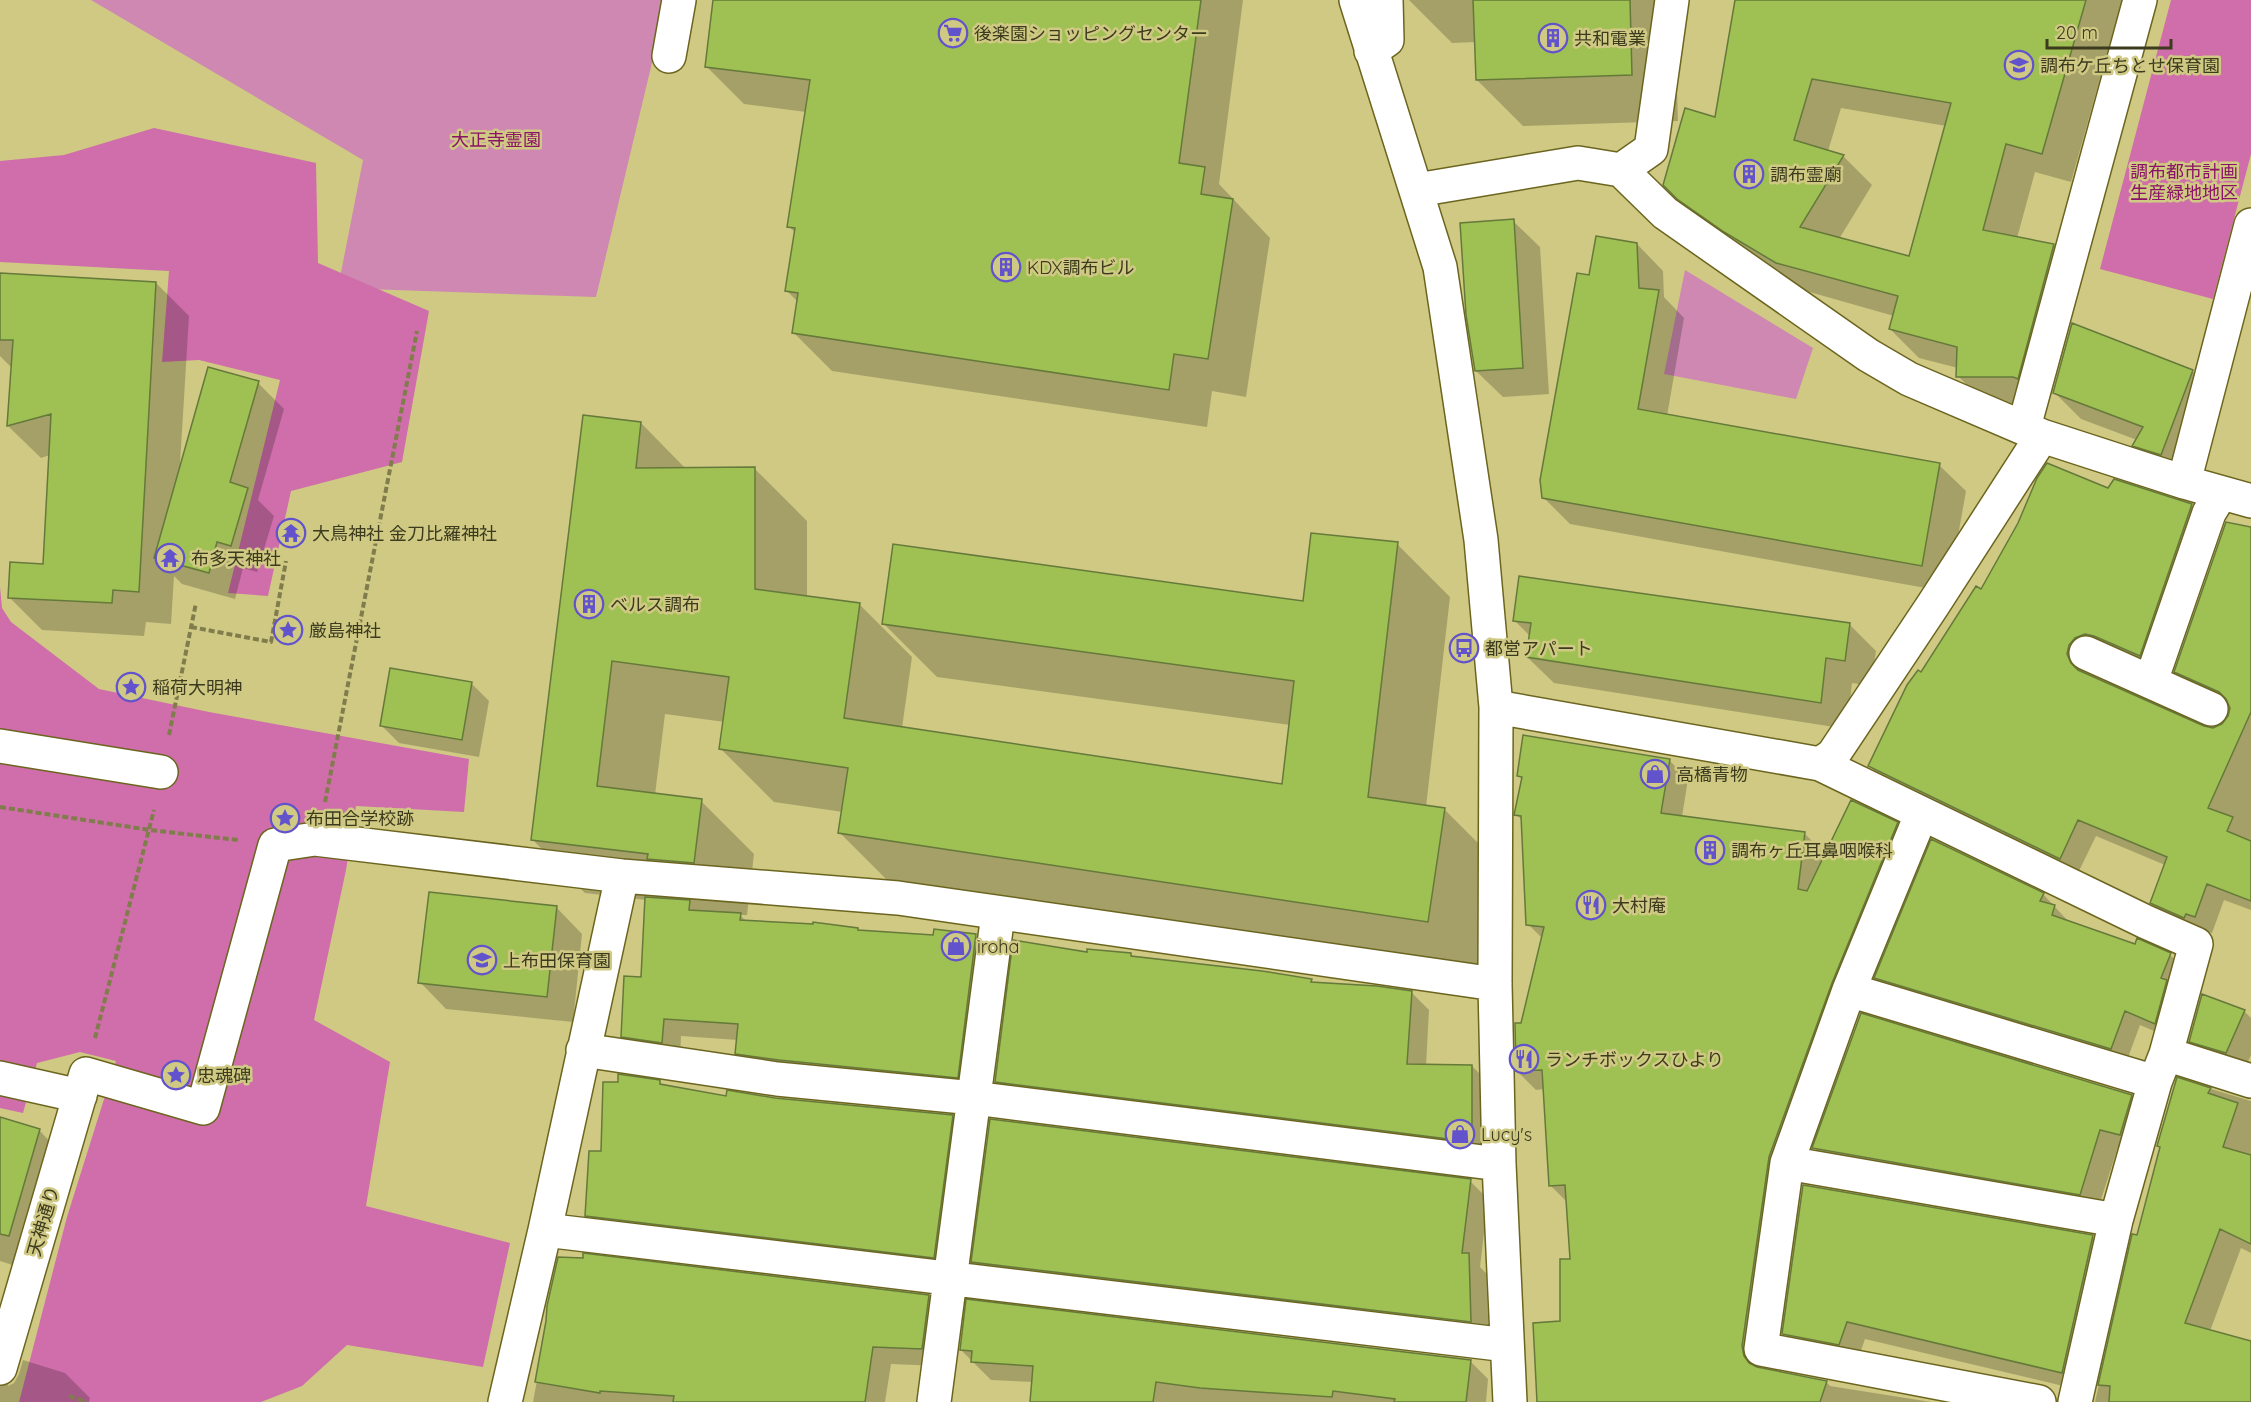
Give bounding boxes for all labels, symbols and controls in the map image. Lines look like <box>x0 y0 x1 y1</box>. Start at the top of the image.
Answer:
scale bar <box>2047 12 2172 50</box>
supermarket icon: 後楽園ショッピングセンター <box>937 17 969 49</box>
text: 20 m <box>2056 21 2098 44</box>
place label: 後楽園ショッピングセンター <box>974 22 1208 45</box>
building icon: 共和電業 <box>1537 22 1569 54</box>
place label: 共和電業 <box>1574 27 1646 50</box>
school or university icon: 調布ケ丘ちとせ保育園 <box>2003 49 2035 81</box>
place label: 調布ケ丘ちとせ保育園 <box>2040 54 2220 77</box>
park label: 大正寺霊園 <box>451 128 541 151</box>
building icon: 調布霊廟 <box>1733 158 1765 190</box>
park label: 調布都市計画 生産緑地地区 <box>2130 160 2238 204</box>
place label: 調布霊廟 <box>1770 163 1842 186</box>
building icon: KDX調布ビル <box>990 251 1022 283</box>
place label: KDX調布ビル <box>1027 256 1134 279</box>
temple icon: 大鳥神社 金刀比羅神社 <box>275 517 307 549</box>
place label: 大鳥神社 金刀比羅神社 <box>312 522 497 545</box>
temple icon: 布多天神社 <box>154 542 186 574</box>
place label: 布多天神社 <box>191 547 281 570</box>
building icon: ベルス調布 <box>573 588 605 620</box>
place label: ベルス調布 <box>610 593 700 616</box>
place icon: 厳島神社 <box>272 614 304 646</box>
place label: 厳島神社 <box>309 619 381 642</box>
bus stop icon: 都営アパート <box>1448 632 1480 664</box>
place label: 都営アパート <box>1485 637 1593 660</box>
place icon: 稲荷大明神 <box>115 671 147 703</box>
place label: 稲荷大明神 <box>152 676 242 699</box>
shop icon: 高橋青物 <box>1639 758 1671 790</box>
place label: 高橋青物 <box>1676 763 1748 786</box>
place icon: 布田合学校跡 <box>269 802 301 834</box>
place label: 布田合学校跡 <box>306 807 414 830</box>
building icon: 調布ヶ丘耳鼻咽喉科 <box>1694 834 1726 866</box>
place label: 調布ヶ丘耳鼻咽喉科 <box>1731 839 1893 862</box>
restaurant icon: 大村庵 <box>1575 889 1607 921</box>
place label: 大村庵 <box>1612 894 1666 917</box>
shop icon: iroha <box>940 930 972 962</box>
place label: iroha <box>977 935 1019 958</box>
school or university icon: 上布田保育園 <box>466 944 498 976</box>
place label: 上布田保育園 <box>503 949 611 972</box>
restaurant icon: ランチボックスひより <box>1508 1043 1540 1075</box>
place label: ランチボックスひより <box>1545 1048 1724 1071</box>
place icon: 忠魂碑 <box>160 1059 192 1091</box>
place label: 忠魂碑 <box>197 1064 251 1087</box>
shop icon: Lucy's <box>1444 1118 1476 1150</box>
place label: Lucy's <box>1481 1123 1532 1146</box>
street label: 天神通り <box>22 1183 64 1259</box>

